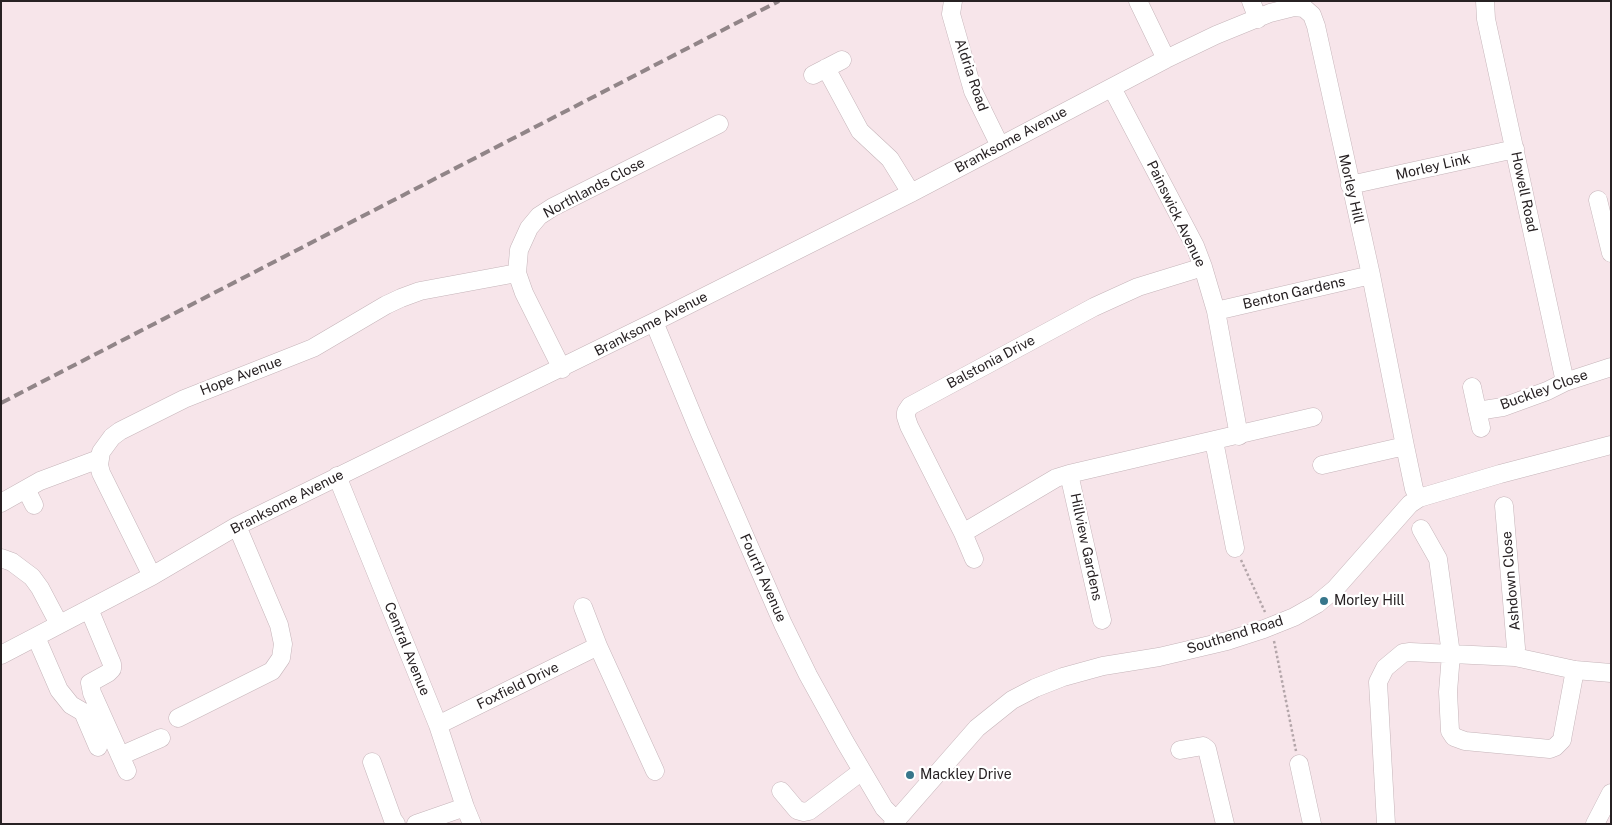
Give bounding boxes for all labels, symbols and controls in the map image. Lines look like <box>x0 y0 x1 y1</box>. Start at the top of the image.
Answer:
street label: Aldria Road <box>951 37 991 113</box>
street label: Branksome Avenue <box>952 103 1070 177</box>
street label: Morley Link <box>1394 150 1472 184</box>
street label: Howell Road <box>1507 150 1541 234</box>
street label: Morley Hill <box>1335 153 1367 225</box>
street label: Northlands Close <box>540 154 648 222</box>
street label: Painswick Avenue <box>1143 158 1209 270</box>
street label: Benton Gardens <box>1241 273 1347 313</box>
street label: Branksome Avenue <box>592 288 710 360</box>
street label: Balstonia Drive <box>944 332 1038 392</box>
street label: Hope Avenue <box>198 353 284 399</box>
street label: Buckley Close <box>1498 366 1590 414</box>
street label: Branksome Avenue <box>228 466 346 538</box>
street label: Hillview Gardens <box>1066 492 1106 602</box>
street label: Fourth Avenue <box>736 531 790 625</box>
street label: Ashdown Close <box>1498 531 1524 631</box>
place label: Morley Hill <box>1334 593 1405 609</box>
marker: Morley Hill <box>1318 595 1330 607</box>
street label: Central Avenue <box>381 600 433 698</box>
street label: Southend Road <box>1185 612 1285 658</box>
street label: Foxfield Drive <box>474 659 562 713</box>
place label: Mackley Drive <box>920 767 1012 783</box>
marker: Mackley Drive <box>904 769 916 781</box>

